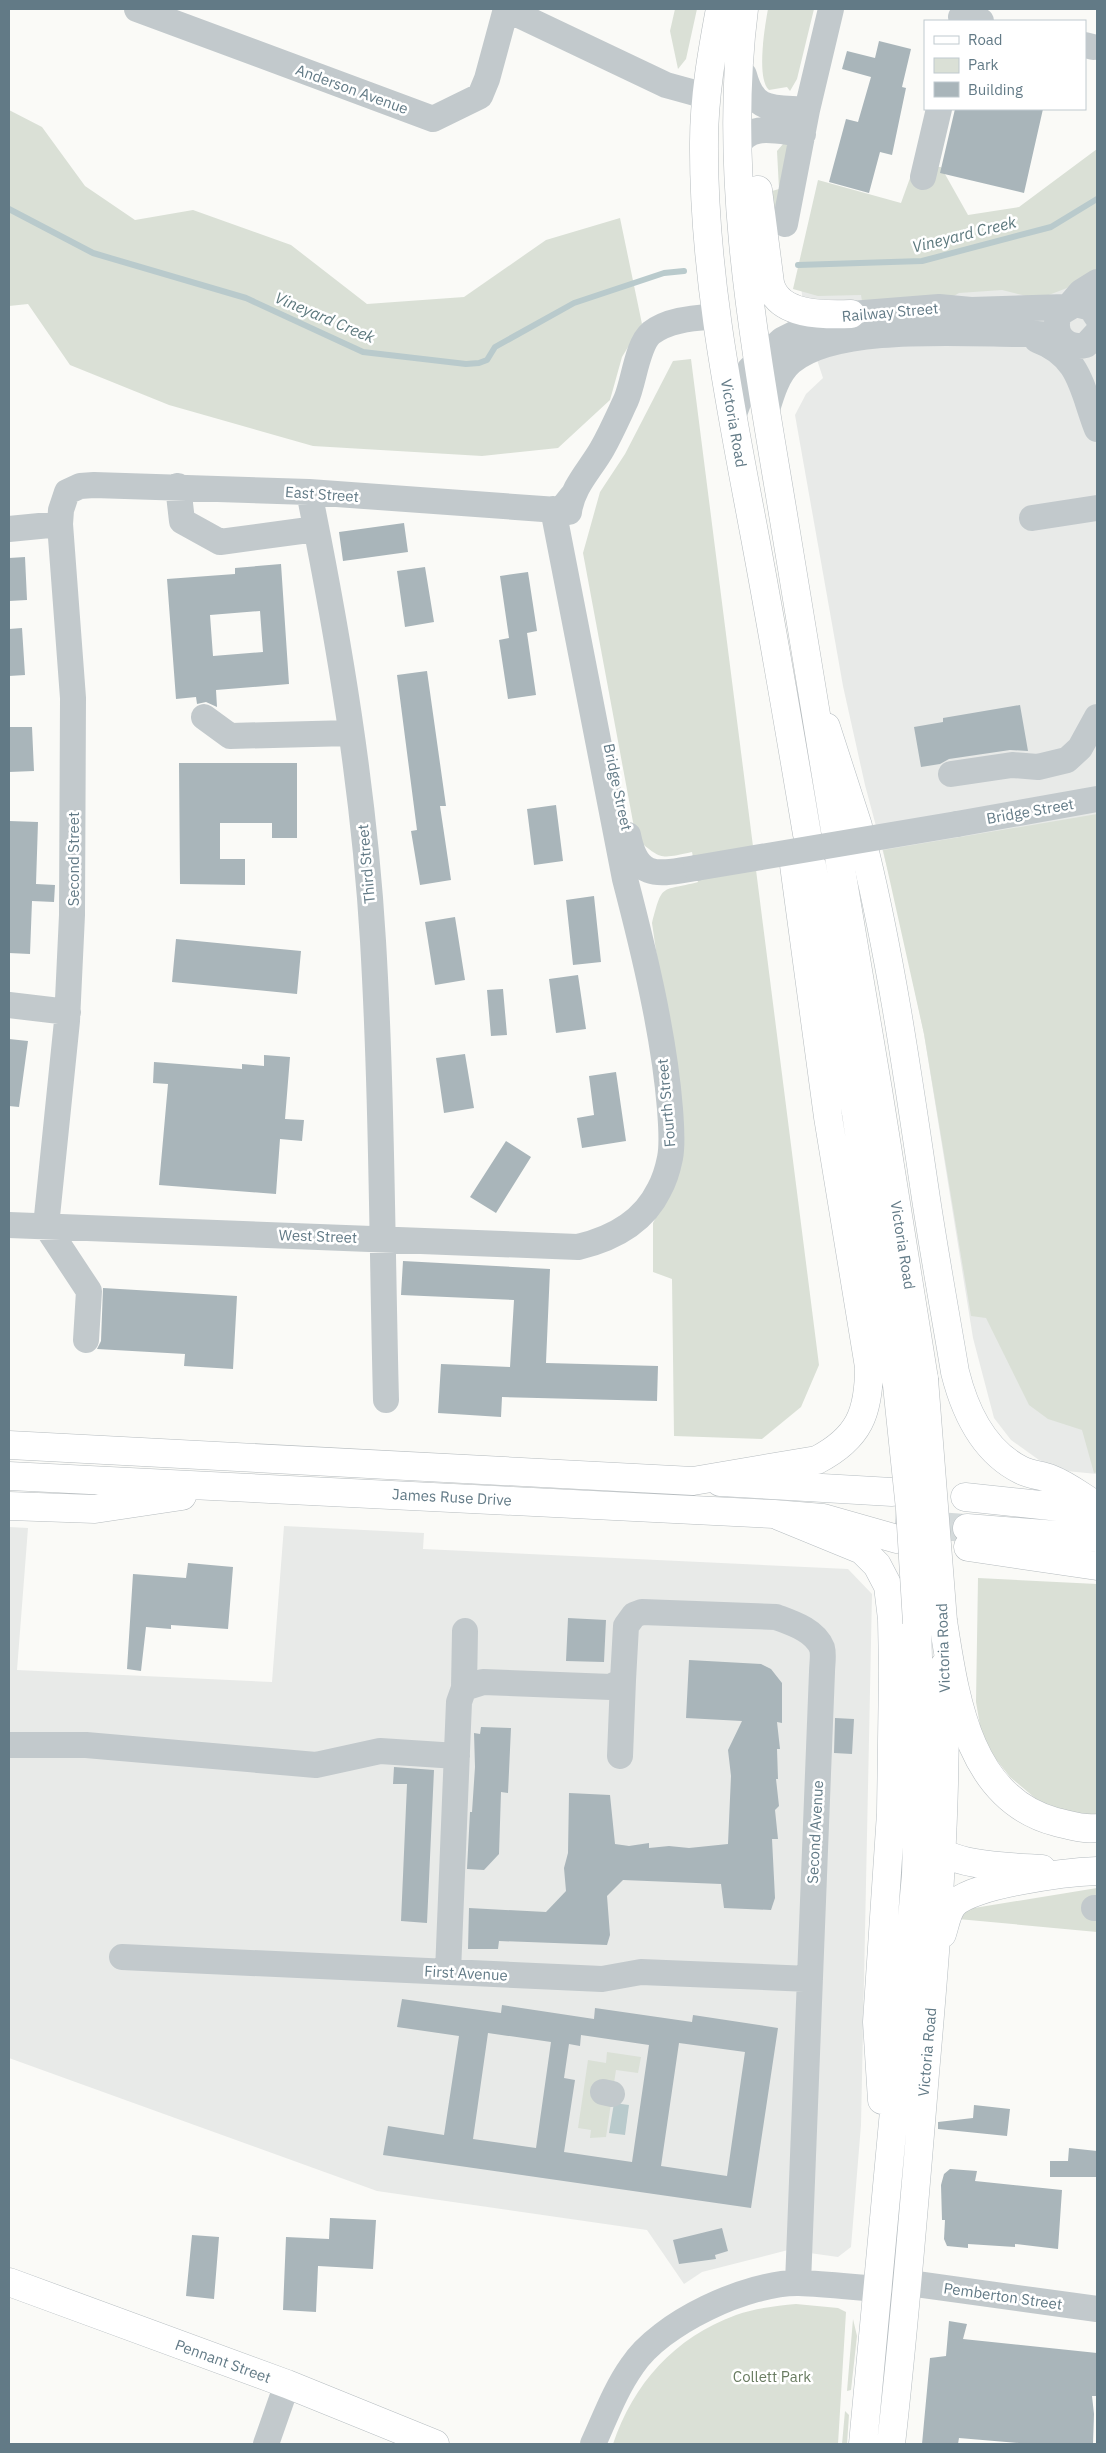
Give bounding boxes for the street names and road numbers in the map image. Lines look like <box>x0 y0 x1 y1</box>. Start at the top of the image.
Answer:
street label: Anderson Avenue <box>293 60 411 118</box>
street label: Railway Street <box>841 298 939 326</box>
street label: Victoria Road <box>717 377 751 469</box>
street label: East Street <box>284 482 360 506</box>
street label: Bridge Street <box>600 742 636 832</box>
street label: Bridge Street <box>985 794 1075 828</box>
street label: Second Street <box>64 812 83 906</box>
street label: Third Street <box>353 823 379 905</box>
street label: Fourth Street <box>653 1058 679 1148</box>
street label: Victoria Road <box>887 1199 919 1291</box>
street label: West Street <box>278 1225 358 1247</box>
street label: James Ruse Drive <box>392 1484 512 1510</box>
street label: Victoria Road <box>932 1603 954 1693</box>
street label: Second Avenue <box>803 1780 827 1884</box>
street label: First Avenue <box>424 1961 508 1985</box>
street label: Victoria Road <box>914 2007 940 2097</box>
street label: Pemberton Street <box>943 2278 1063 2314</box>
street label: Pennant Street <box>173 2335 273 2387</box>

